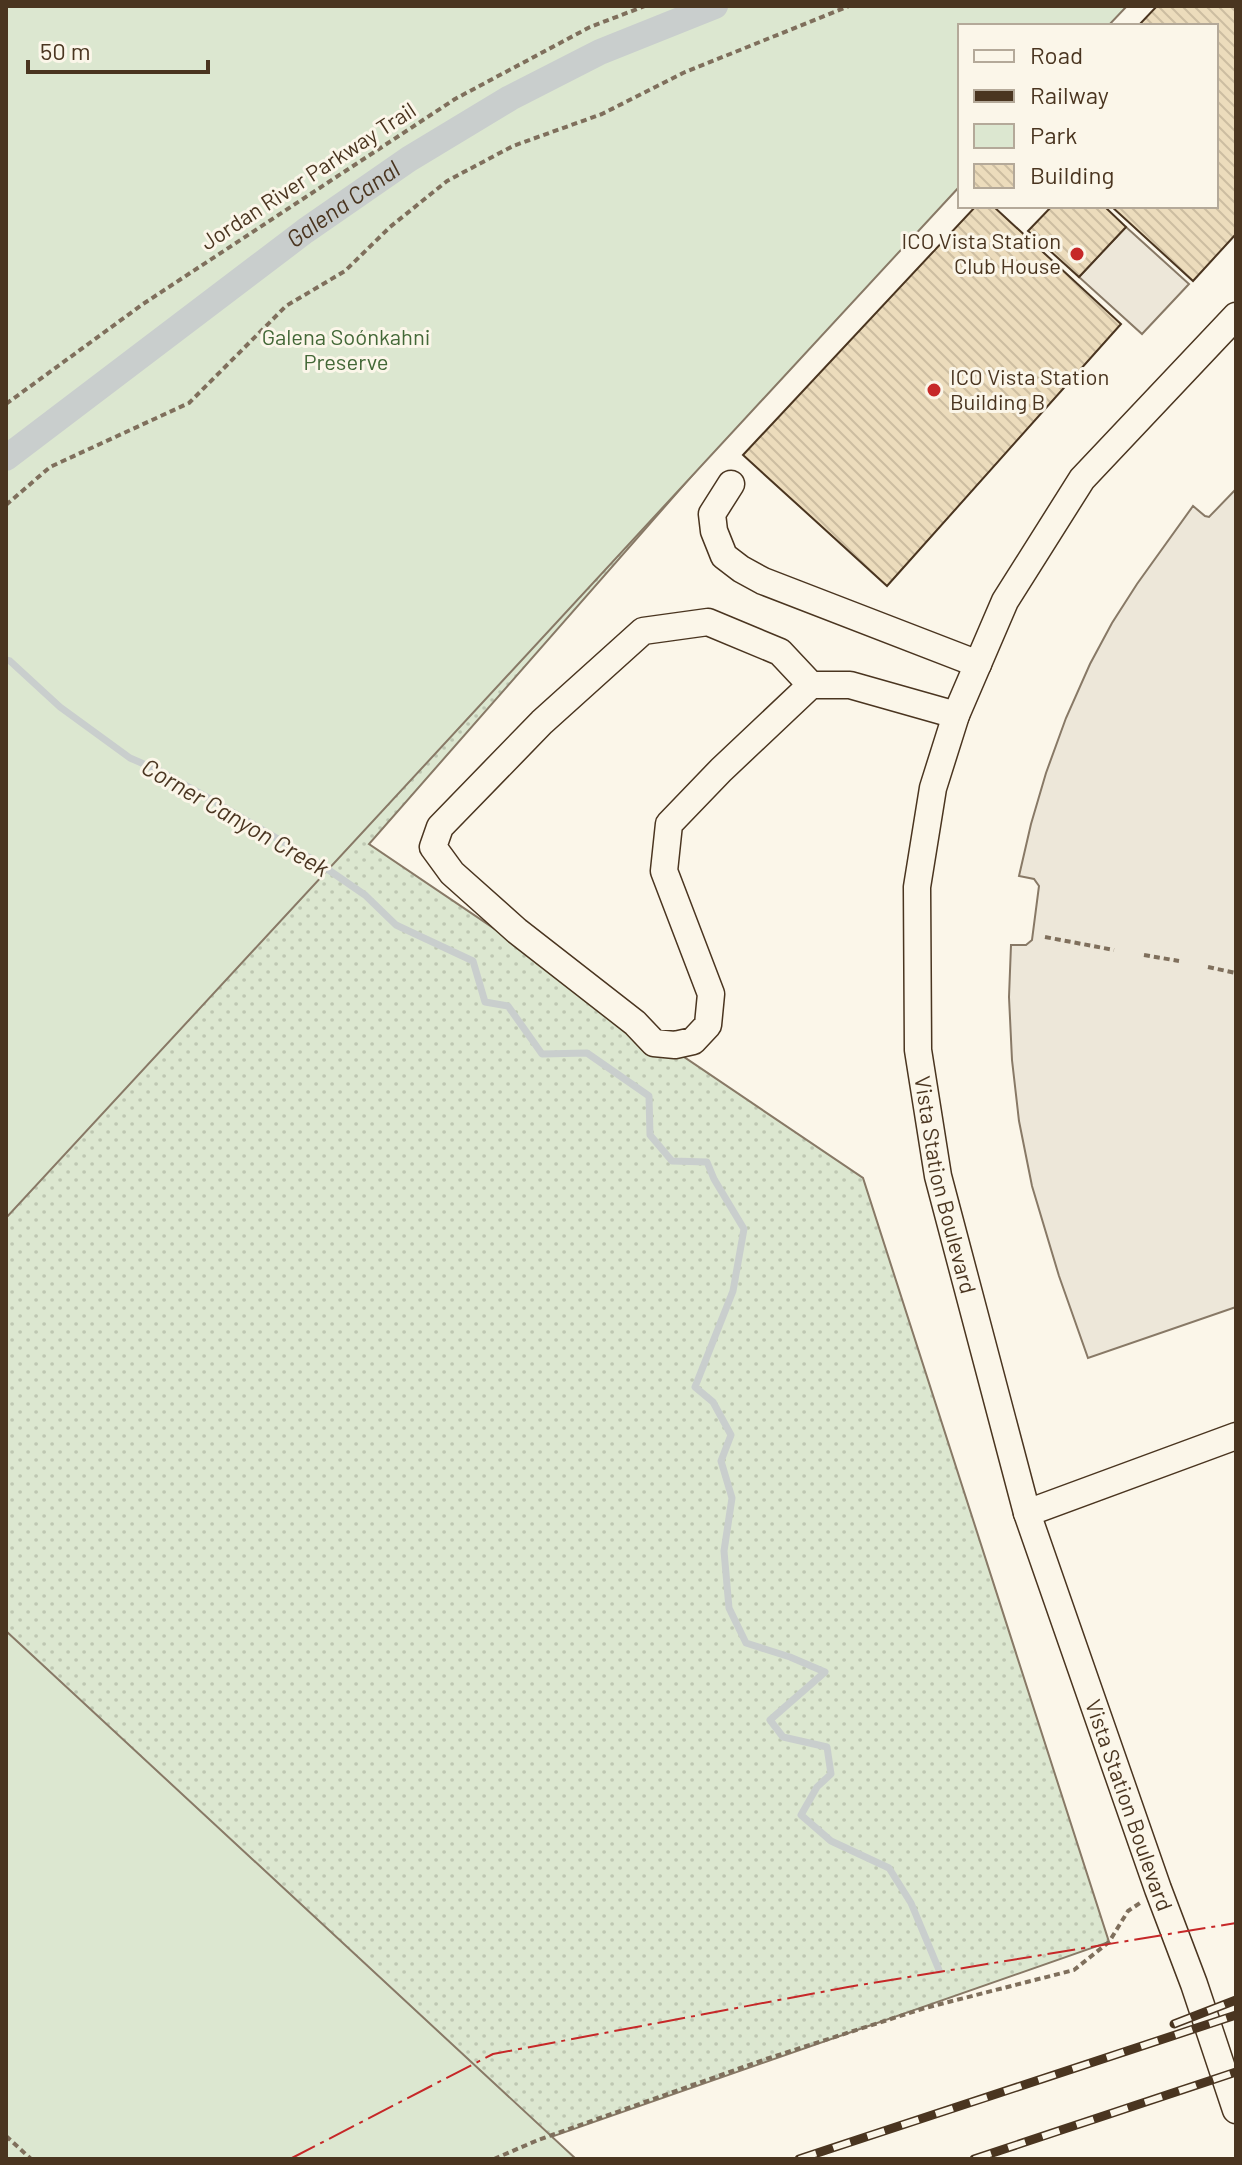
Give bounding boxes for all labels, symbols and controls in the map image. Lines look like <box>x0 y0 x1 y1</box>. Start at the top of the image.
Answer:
scale bar <box>28 24 208 74</box>
legend <box>958 24 1218 208</box>
text: 50 m <box>40 36 91 65</box>
text: Road <box>1030 40 1083 69</box>
text: Railway <box>1030 80 1109 109</box>
street label: Jordan River Parkway Trail <box>195 96 420 254</box>
text: Park <box>1030 120 1077 149</box>
water label: Galena Canal <box>280 153 405 253</box>
text: Building <box>1030 160 1114 189</box>
place label: ICO Vista Station Club House <box>902 227 1061 278</box>
marker: ICO Vista Station Club House <box>1068 245 1086 263</box>
park label: Galena Soónkahni Preserve <box>262 323 430 374</box>
place label: ICO Vista Station Building B <box>950 363 1109 414</box>
marker: ICO Vista Station Building B <box>925 381 943 399</box>
water label: Corner Canyon Creek <box>137 751 335 882</box>
street label: Vista Station Boulevard <box>910 1074 982 1296</box>
street label: Vista Station Boulevard <box>1081 1696 1179 1914</box>

